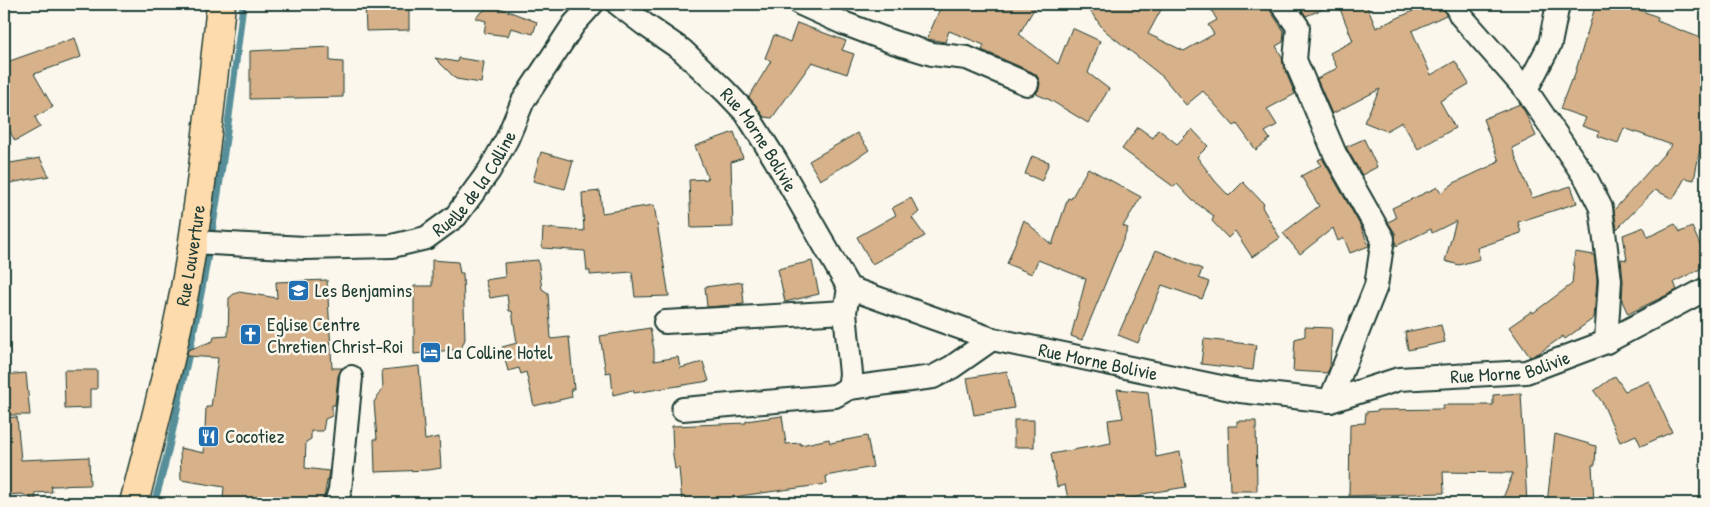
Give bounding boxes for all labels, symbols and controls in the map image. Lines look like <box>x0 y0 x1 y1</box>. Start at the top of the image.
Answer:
street label: Rue Morne Bolivie <box>715 81 804 197</box>
street label: Ruelle de la Colline <box>427 127 522 242</box>
street label: Rue Louverture <box>169 203 211 308</box>
place label: Les Benjamins <box>315 277 412 303</box>
school or university icon: Les Benjamins <box>287 278 311 302</box>
place label: Eglise Centre Chretien Christ-Roi <box>267 311 404 359</box>
church icon: Eglise Centre Chretien Christ-Roi <box>239 323 263 347</box>
street label: Rue Morne Bolivie <box>1036 336 1160 386</box>
place label: La Colline Hotel <box>447 339 554 365</box>
hotel icon: La Colline Hotel <box>419 340 443 364</box>
street label: Rue Morne Bolivie <box>1450 344 1573 389</box>
place label: Cocotiez <box>225 423 285 449</box>
restaurant icon: Cocotiez <box>197 424 221 448</box>

